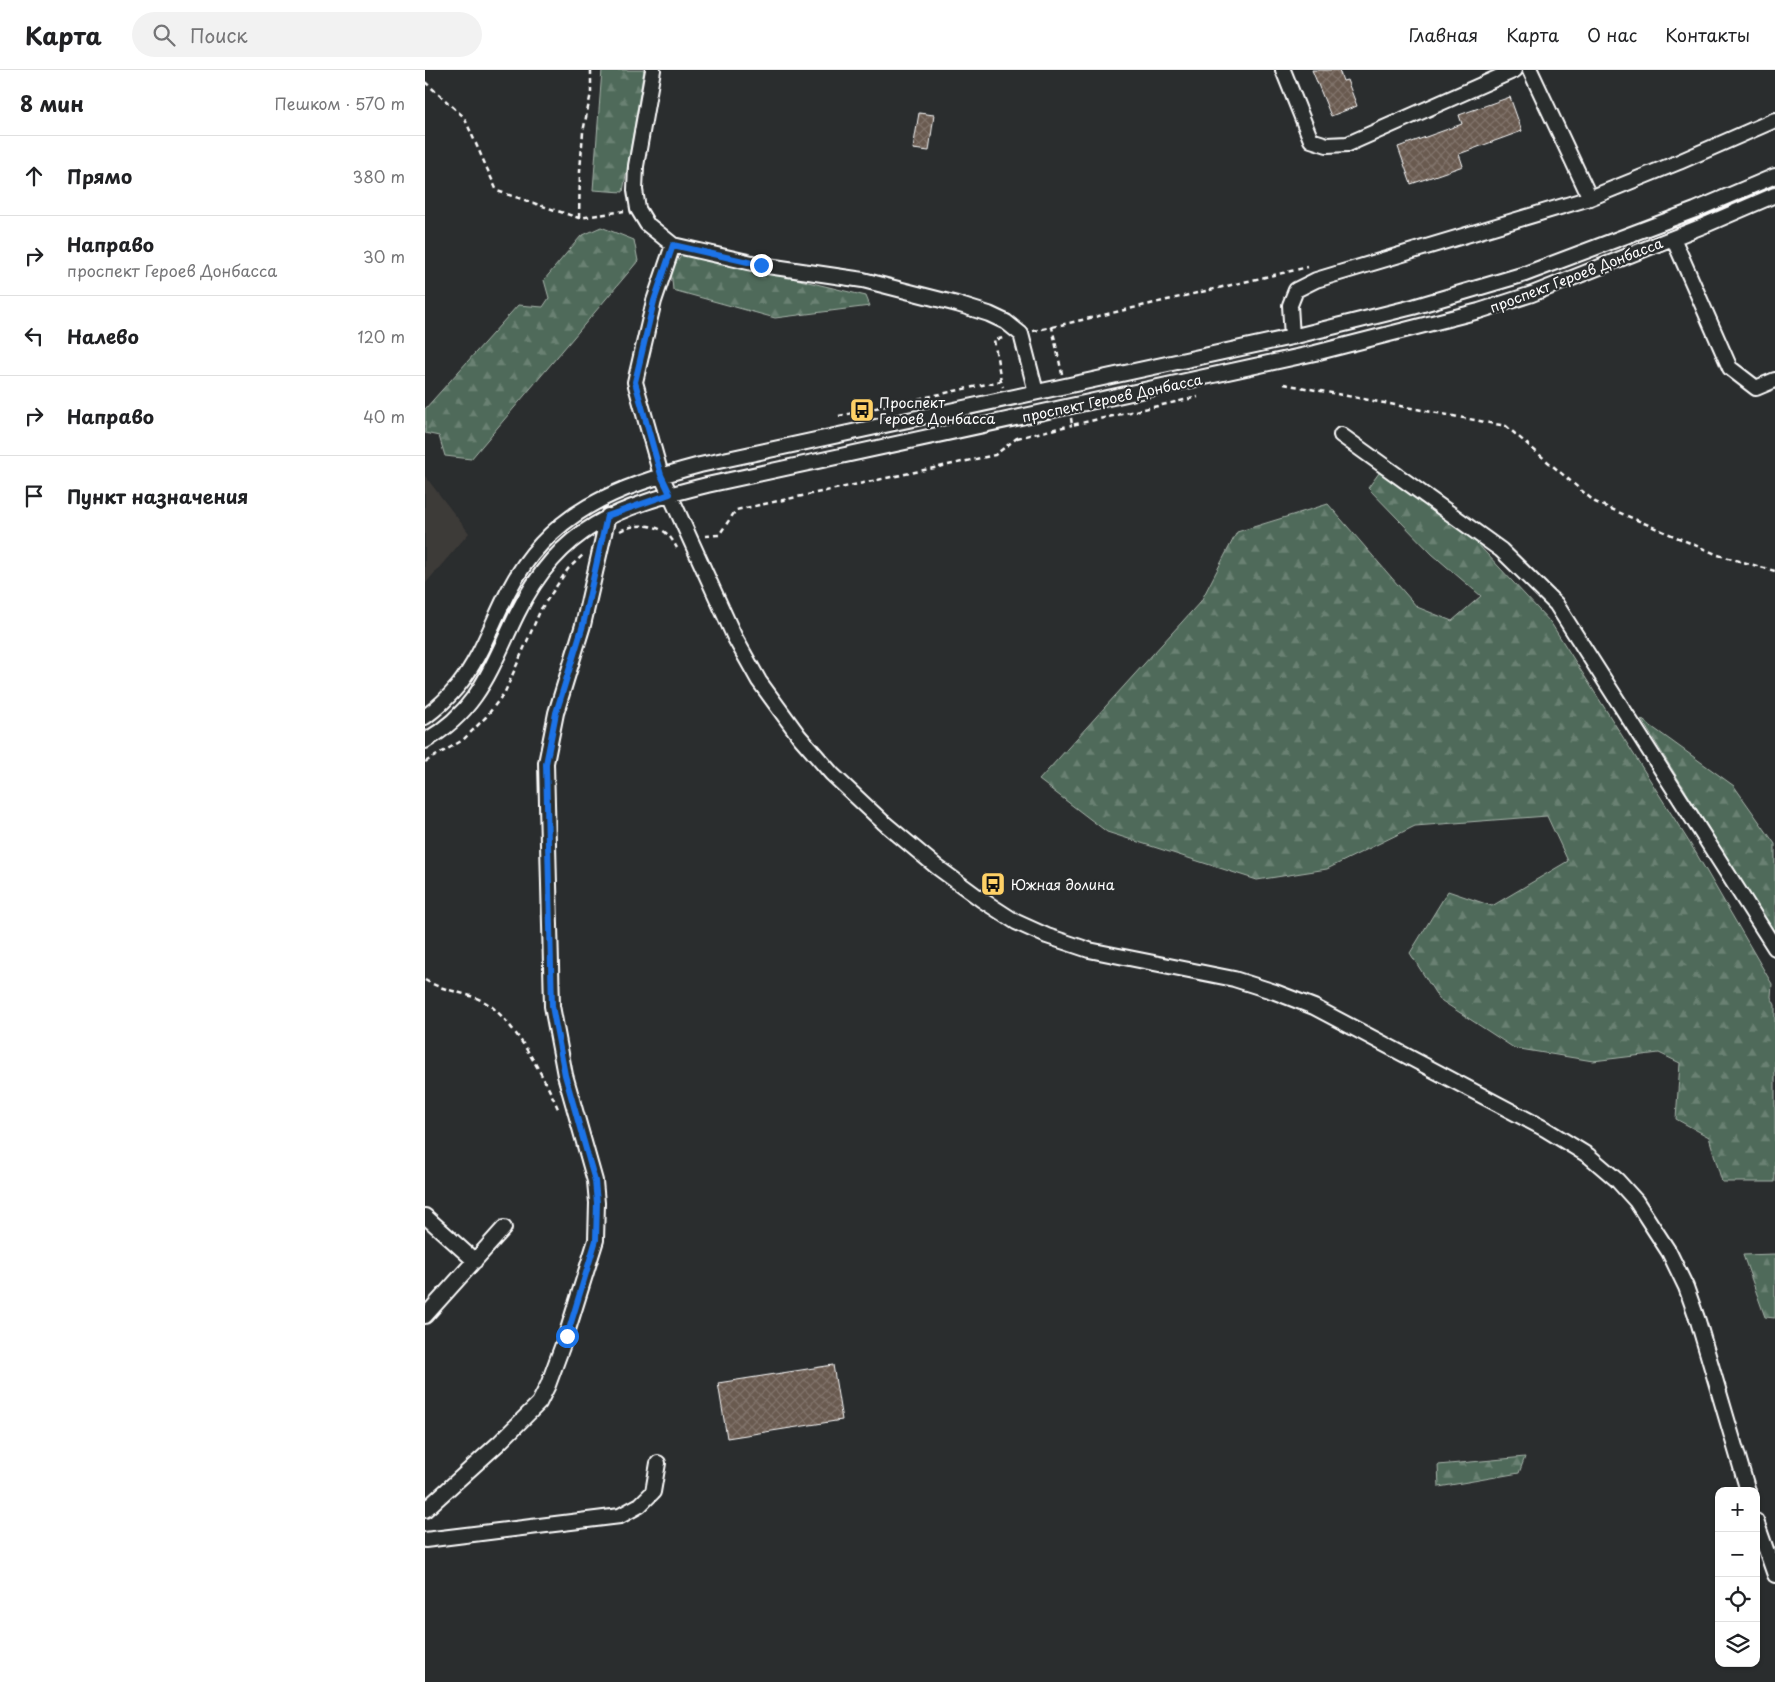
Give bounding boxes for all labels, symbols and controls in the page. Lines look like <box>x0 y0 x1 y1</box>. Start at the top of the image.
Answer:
search box <box>132 12 482 57</box>
text: Карта <box>25 17 102 53</box>
icon: search <box>150 21 178 49</box>
text: Поиск <box>190 21 248 49</box>
text: Главная <box>1409 21 1478 48</box>
text: Карта <box>1506 21 1559 48</box>
text: О нас <box>1587 21 1637 48</box>
text: Контакты <box>1665 21 1750 48</box>
text: 8 мин <box>20 87 84 119</box>
text: Пешком · 570 m <box>275 91 405 115</box>
icon: ahead <box>20 162 48 190</box>
text: Прямо <box>67 162 132 190</box>
text: 380 m <box>353 164 405 188</box>
text: Направо <box>67 230 154 258</box>
street label: проспект Героев Донбасса <box>1486 232 1666 318</box>
icon: right <box>20 242 48 270</box>
text: 30 m <box>363 244 405 268</box>
route end <box>750 254 773 277</box>
text: проспект Героев Донбасса <box>67 258 277 282</box>
icon: left <box>20 322 48 350</box>
text: Налево <box>67 322 139 350</box>
text: 120 m <box>358 324 405 348</box>
street label: проспект Героев Донбасса <box>1020 369 1204 427</box>
place label: Проспект Героев Донбасса <box>879 392 995 429</box>
bus stop icon: Проспект Героев Донбасса <box>849 397 875 423</box>
icon: right <box>20 402 48 430</box>
text: Направо <box>67 402 154 430</box>
text: 40 m <box>363 404 405 428</box>
icon: arrive <box>20 482 48 510</box>
text: Пункт назначения <box>67 482 248 510</box>
bus stop icon: Южная долина <box>980 871 1006 897</box>
place label: Южная долина <box>1011 874 1115 895</box>
route start <box>556 1325 579 1348</box>
map controls <box>1715 1487 1760 1667</box>
button: + <box>1715 1487 1760 1532</box>
button: − <box>1715 1532 1760 1577</box>
button: locate <box>1715 1577 1760 1622</box>
button: layers <box>1715 1622 1760 1667</box>

